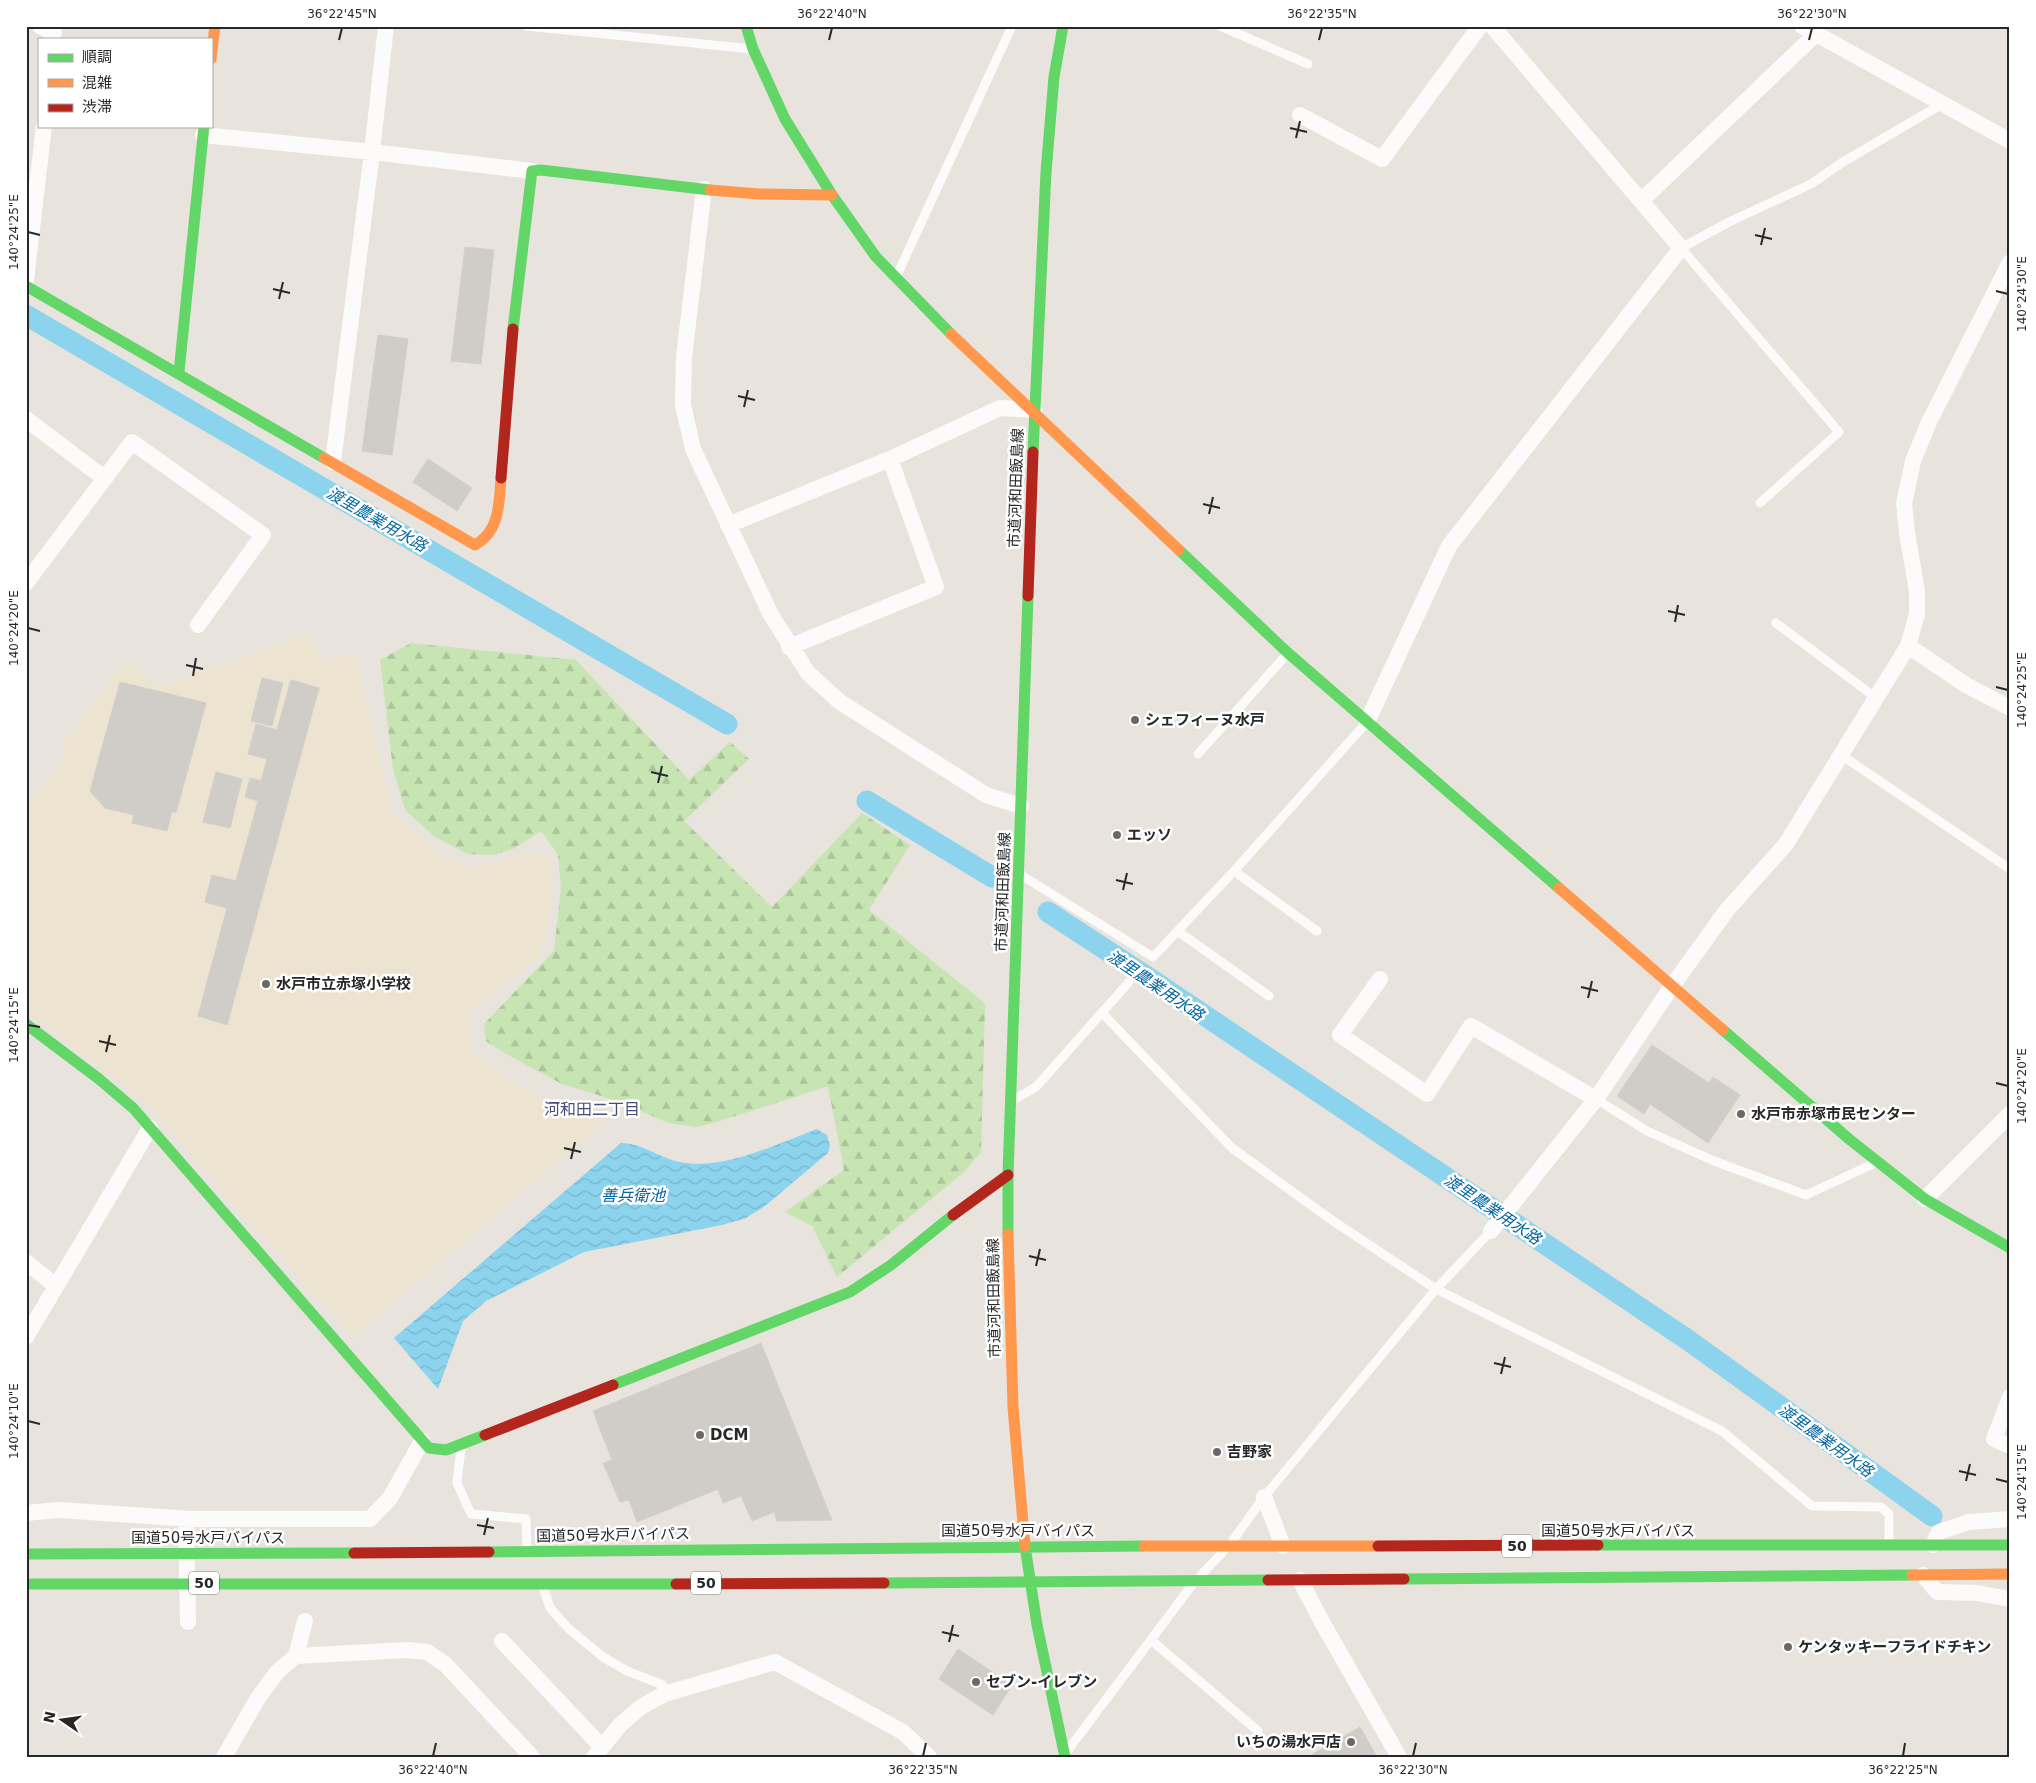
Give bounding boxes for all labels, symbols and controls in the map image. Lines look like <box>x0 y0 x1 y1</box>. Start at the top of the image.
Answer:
text: 36°22'45"N <box>307 7 377 21</box>
text: 36°22'40"N <box>797 7 867 21</box>
text: 36°22'35"N <box>1287 7 1357 21</box>
text: 36°22'30"N <box>1777 7 1847 21</box>
legend <box>38 38 212 128</box>
text: 順調 <box>82 48 112 66</box>
text: 混雑 <box>82 74 112 92</box>
text: 渋滞 <box>82 98 112 116</box>
text: 140°24'25"E <box>7 194 21 270</box>
text: 140°24'30"E <box>2015 256 2029 332</box>
street label: 市道河和田飯島線 <box>1005 428 1027 548</box>
water label: 渡里農業用水路 <box>323 483 432 557</box>
text: 140°24'20"E <box>7 590 21 666</box>
text: 140°24'25"E <box>2015 652 2029 728</box>
place label: シェフィーヌ水戸 <box>1145 711 1265 729</box>
marker: シェフィーヌ水戸 <box>1129 714 1141 726</box>
place label: エッソ <box>1127 826 1172 844</box>
marker: エッソ <box>1111 829 1123 841</box>
street label: 市道河和田飯島線 <box>992 832 1014 952</box>
water label: 渡里農業用水路 <box>1104 946 1209 1026</box>
place label: 水戸市立赤塚小学校 <box>276 975 411 993</box>
marker: 水戸市立赤塚小学校 <box>260 978 272 990</box>
text: 140°24'15"E <box>7 987 21 1063</box>
text: 140°24'20"E <box>2015 1048 2029 1124</box>
district label: 河和田二丁目 <box>544 1100 640 1119</box>
place label: 水戸市赤塚市民センター <box>1751 1105 1916 1123</box>
marker: 水戸市赤塚市民センター <box>1735 1108 1747 1120</box>
water label: 渡里農業用水路 <box>1441 1170 1546 1250</box>
water label: 善兵衛池 <box>601 1186 667 1205</box>
street label: 市道河和田飯島線 <box>984 1238 1004 1358</box>
text: 140°24'10"E <box>7 1383 21 1459</box>
water label: 渡里農業用水路 <box>1775 1400 1878 1482</box>
place label: DCM <box>710 1426 748 1444</box>
marker: DCM <box>694 1429 706 1441</box>
place label: 吉野家 <box>1227 1443 1272 1461</box>
text: 140°24'15"E <box>2015 1444 2029 1520</box>
marker: 吉野家 <box>1211 1446 1223 1458</box>
street label: 国道50号水戸バイパス <box>941 1522 1095 1540</box>
street label: 国道50号水戸バイパス <box>1541 1522 1695 1540</box>
street label: 国道50号水戸バイパス <box>536 1525 690 1545</box>
street label: 国道50号水戸バイパス <box>131 1529 285 1547</box>
road number: 50 <box>1502 1534 1532 1558</box>
road number: 50 <box>189 1572 219 1595</box>
road number: 50 <box>691 1572 721 1595</box>
place label: ケンタッキーフライドチキン <box>1798 1638 1991 1656</box>
marker: ケンタッキーフライドチキン <box>1782 1641 1794 1653</box>
place label: セブン-イレブン <box>986 1673 1097 1691</box>
marker: セブン-イレブン <box>970 1676 982 1688</box>
north arrow <box>38 1696 88 1746</box>
text: N <box>40 1710 58 1725</box>
place label: いちの湯水戸店 <box>1236 1733 1341 1751</box>
marker: いちの湯水戸店 <box>1345 1736 1357 1748</box>
text: 36°22'40"N <box>398 1763 468 1777</box>
text: 36°22'35"N <box>888 1763 958 1777</box>
text: 36°22'30"N <box>1378 1763 1448 1777</box>
text: 36°22'25"N <box>1868 1763 1938 1777</box>

